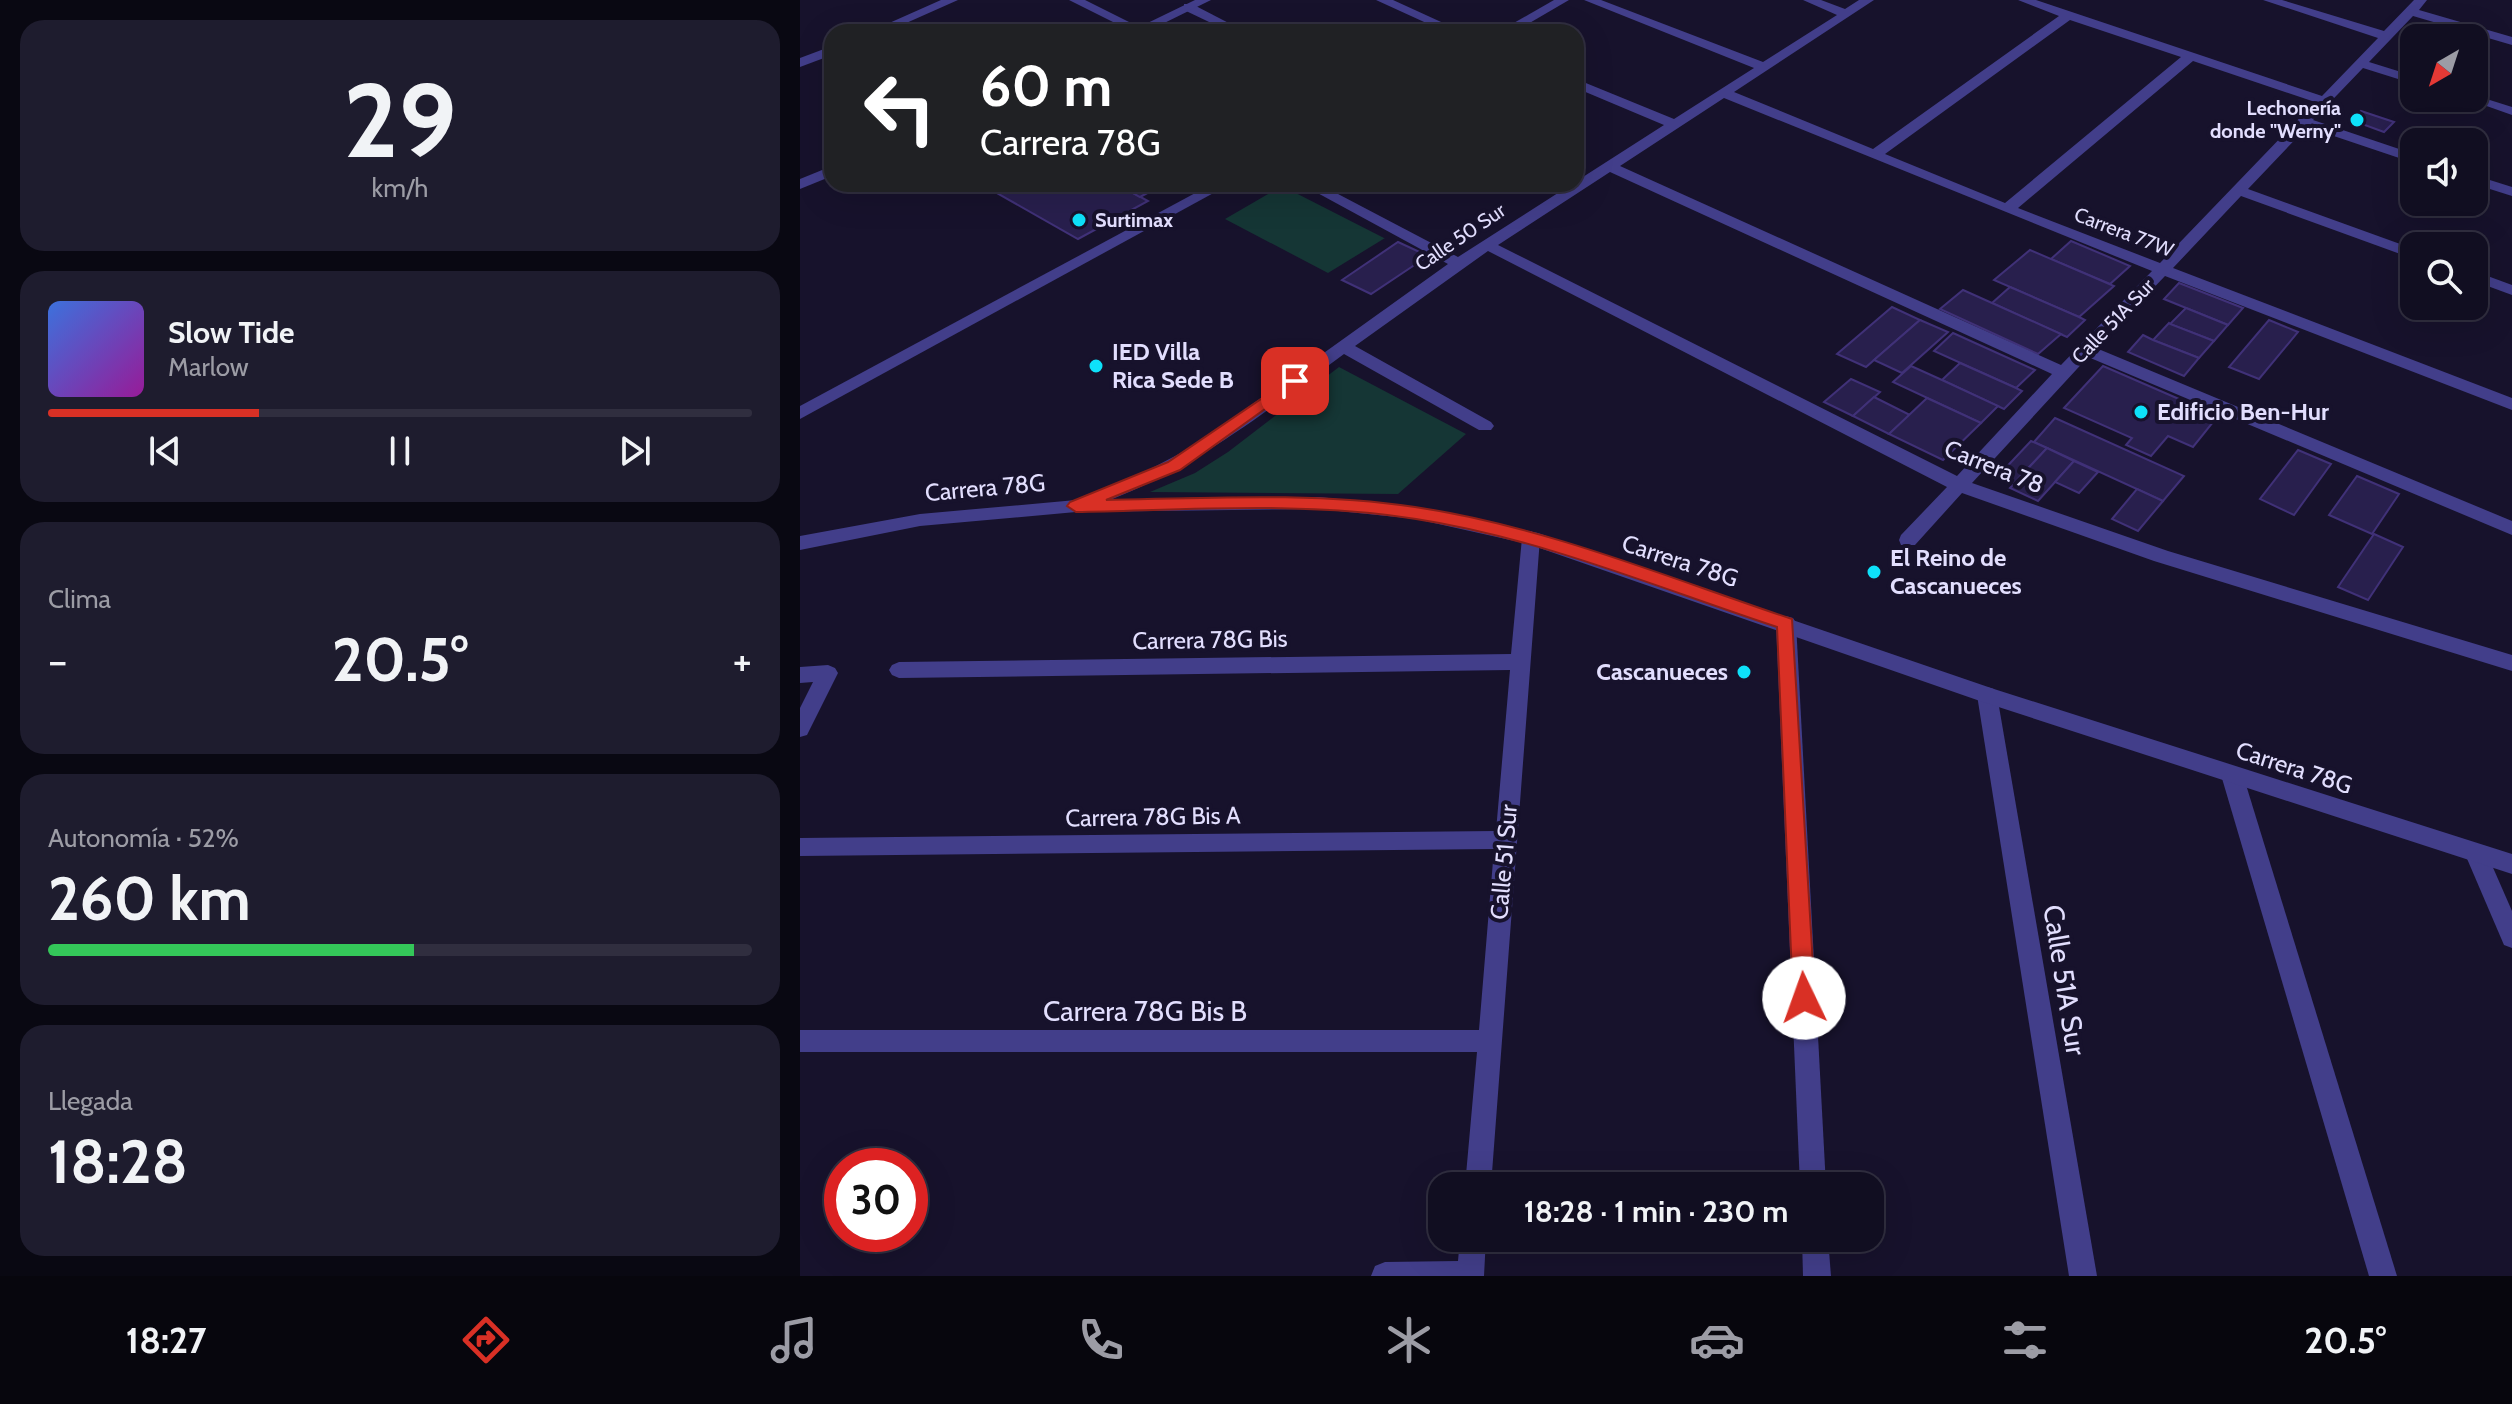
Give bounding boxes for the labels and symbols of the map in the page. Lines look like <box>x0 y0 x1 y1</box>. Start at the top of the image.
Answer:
north arrow <box>2400 24 2488 112</box>
place label: Lechonería donde "Werny" <box>2210 96 2341 143</box>
marker: Lechonería donde "Werny" <box>2348 111 2366 129</box>
street label: Calle 50 Sur <box>1410 198 1510 276</box>
street label: Carrera 77W <box>2071 202 2177 262</box>
place label: Surtimax <box>1095 208 1173 232</box>
marker: Surtimax <box>1070 211 1088 229</box>
street label: Calle 51A Sur <box>2067 273 2160 368</box>
place label: IED Villa Rica Sede B <box>1112 337 1234 394</box>
pin <box>1261 347 1329 415</box>
marker: IED Villa Rica Sede B <box>1087 357 1105 375</box>
place label: Edificio Ben-Hur <box>2157 397 2329 426</box>
marker: Edificio Ben-Hur <box>2132 403 2150 421</box>
street label: Carrera 78 <box>1940 434 2048 500</box>
street label: Carrera 78G <box>924 468 1046 507</box>
street label: Carrera 78G <box>1618 528 1742 593</box>
place label: El Reino de Cascanueces <box>1890 543 2022 600</box>
marker: El Reino de Cascanueces <box>1865 563 1883 581</box>
street label: Carrera 78G Bis <box>1132 624 1288 655</box>
place label: Cascanueces <box>1596 657 1728 686</box>
marker: Cascanueces <box>1735 663 1753 681</box>
street label: Carrera 78G <box>2232 735 2356 800</box>
street label: Carrera 78G Bis A <box>1065 800 1241 833</box>
street label: Calle 51 Sur <box>1484 803 1523 921</box>
street label: Calle 51A Sur <box>2036 902 2094 1058</box>
position arrow <box>1762 956 1846 1040</box>
street label: Carrera 78G Bis B <box>1043 994 1247 1028</box>
speed limit sign: 30 <box>824 1148 928 1252</box>

